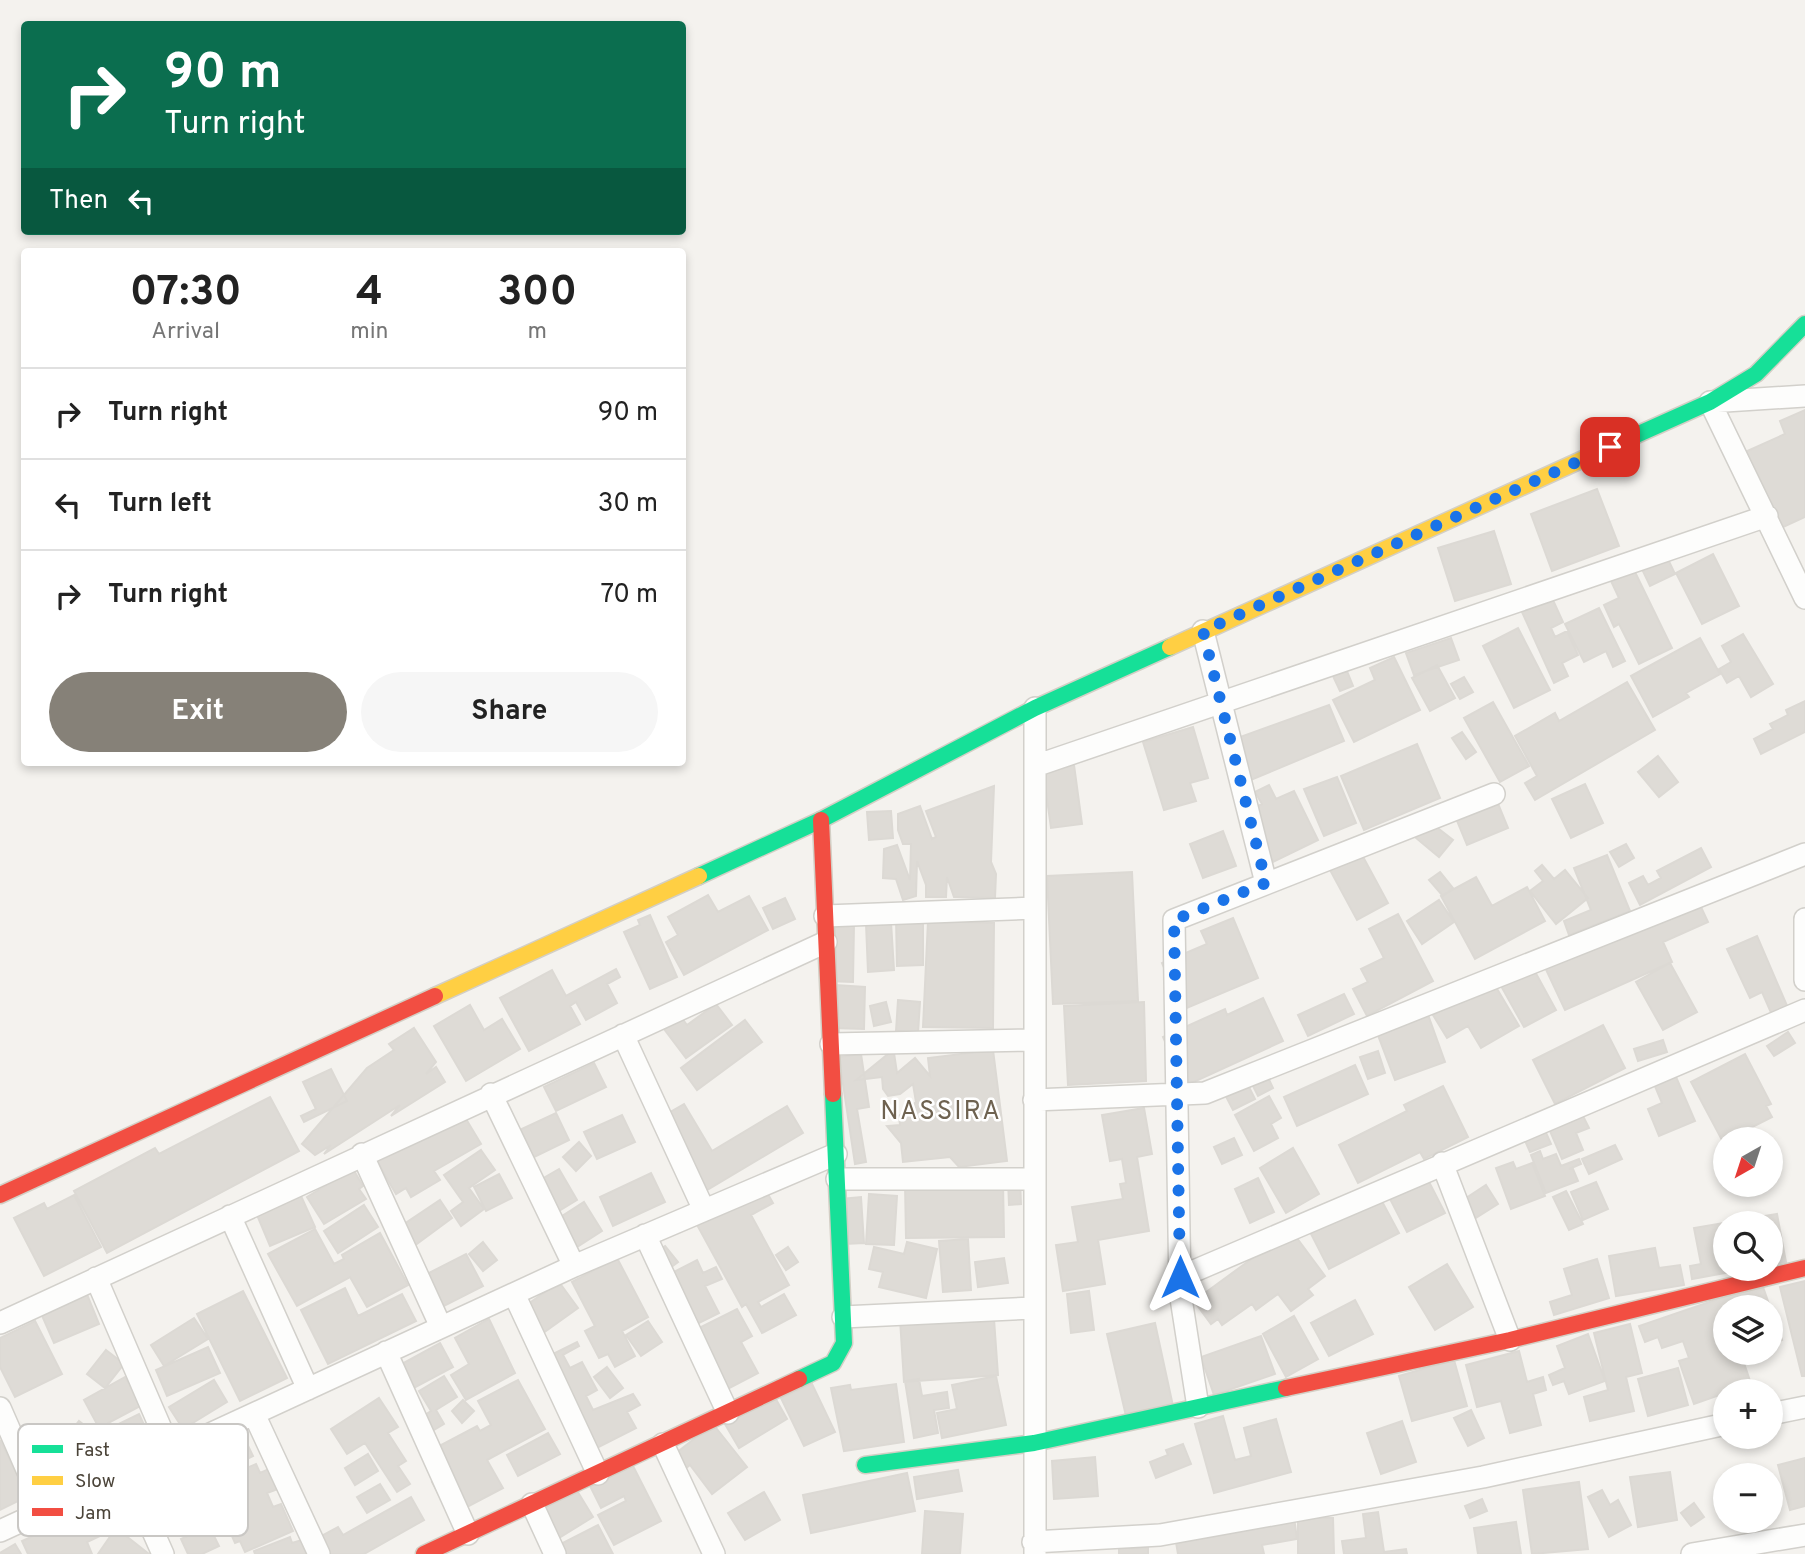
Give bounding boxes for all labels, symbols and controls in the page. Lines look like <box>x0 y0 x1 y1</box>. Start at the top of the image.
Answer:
text: 90 m <box>164 44 282 106</box>
icon: right <box>49 49 140 140</box>
text: Turn right <box>164 105 306 145</box>
icon: left <box>122 182 160 220</box>
text: Then <box>49 185 108 218</box>
text: 07:30 <box>130 267 242 320</box>
text: 4 <box>356 267 383 320</box>
text: 300 <box>497 267 577 320</box>
text: Arrival <box>151 318 220 347</box>
text: min <box>350 318 389 347</box>
text: m <box>528 318 547 347</box>
icon: right <box>49 395 87 433</box>
text: Turn right <box>108 397 228 430</box>
text: 90 m <box>598 397 658 430</box>
pin <box>1580 417 1640 477</box>
icon: arrive <box>1591 428 1629 466</box>
icon: left <box>49 486 87 524</box>
text: Turn left <box>108 488 212 521</box>
text: 30 m <box>598 488 658 521</box>
icon: right <box>49 577 87 615</box>
text: Turn right <box>108 579 228 612</box>
text: 70 m <box>600 579 658 612</box>
button: Exit <box>49 672 347 752</box>
button: Share <box>361 672 658 752</box>
district label: NASSIRA <box>880 1096 1002 1129</box>
north arrow <box>1713 1127 1783 1197</box>
map controls <box>1713 1127 1783 1533</box>
button: search <box>1713 1211 1783 1281</box>
position arrow <box>1143 1240 1217 1314</box>
button: layers <box>1713 1295 1783 1365</box>
button: + <box>1713 1379 1783 1449</box>
legend <box>18 1424 248 1536</box>
text: Fast <box>75 1439 110 1463</box>
button: − <box>1713 1463 1783 1533</box>
text: Slow <box>75 1470 115 1494</box>
text: Jam <box>75 1502 112 1526</box>

